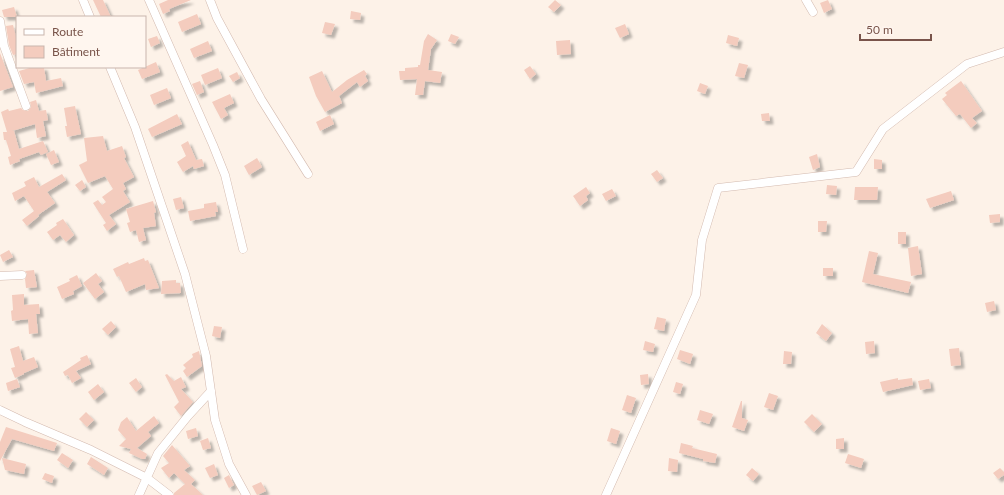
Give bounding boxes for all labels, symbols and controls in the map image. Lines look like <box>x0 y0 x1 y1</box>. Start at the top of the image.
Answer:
legend <box>16 16 146 68</box>
scale bar <box>860 16 931 42</box>
text: 50 m <box>866 22 893 37</box>
text: Route <box>52 24 83 39</box>
text: Bâtiment <box>52 44 101 59</box>

